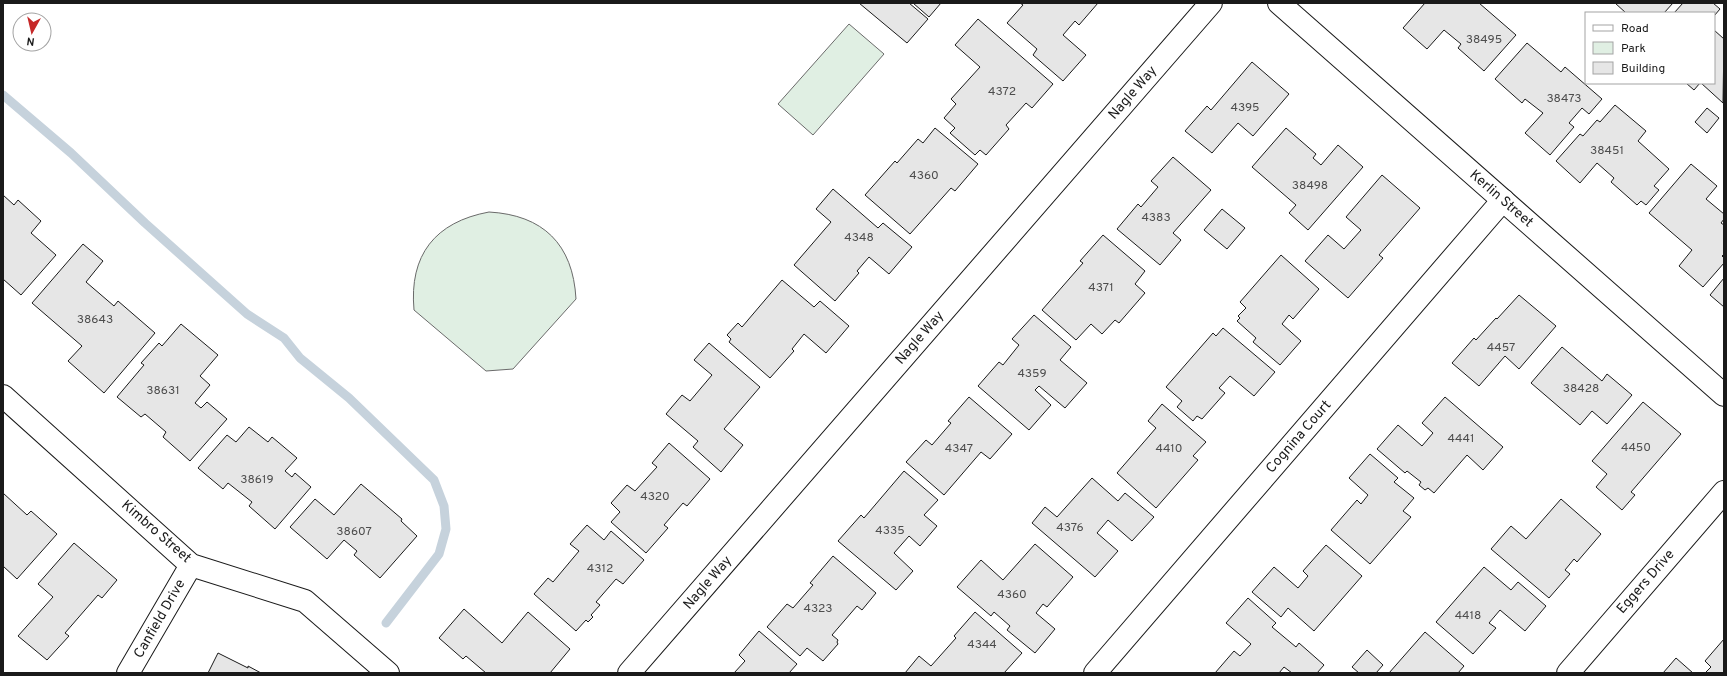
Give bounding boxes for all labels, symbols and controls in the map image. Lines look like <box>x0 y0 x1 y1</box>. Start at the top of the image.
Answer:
north arrow <box>12 12 52 52</box>
legend <box>1585 12 1715 84</box>
text: Road <box>1621 21 1649 37</box>
house number: 38495 <box>1466 32 1502 48</box>
text: N <box>26 33 36 48</box>
text: Park <box>1621 41 1646 57</box>
text: Building <box>1621 61 1665 77</box>
street label: Nagle Way <box>1105 63 1161 123</box>
house number: 4372 <box>988 84 1016 100</box>
house number: 38473 <box>1546 91 1582 107</box>
house number: 4395 <box>1230 100 1260 116</box>
house number: 38451 <box>1590 143 1624 159</box>
street label: Kerlin Street <box>1466 167 1536 231</box>
house number: 4360 <box>909 168 939 184</box>
house number: 38498 <box>1292 178 1328 194</box>
house number: 4383 <box>1141 210 1171 226</box>
house number: 4348 <box>844 230 874 246</box>
house number: 4371 <box>1088 280 1114 296</box>
street label: Nagle Way <box>892 308 948 368</box>
house number: 38643 <box>77 312 113 328</box>
house number: 4457 <box>1487 340 1515 356</box>
house number: 4359 <box>1017 366 1047 382</box>
house number: 38428 <box>1563 381 1599 397</box>
house number: 38631 <box>146 383 180 399</box>
street label: Cognina Court <box>1263 397 1335 477</box>
house number: 4441 <box>1448 431 1474 447</box>
house number: 4450 <box>1621 440 1651 456</box>
house number: 4347 <box>945 441 973 457</box>
house number: 4410 <box>1155 441 1183 457</box>
house number: 38619 <box>240 472 274 488</box>
house number: 4320 <box>640 489 670 505</box>
street label: Kimbro Street <box>118 497 194 567</box>
house number: 4376 <box>1056 520 1084 536</box>
house number: 4335 <box>875 523 905 539</box>
house number: 38607 <box>336 524 372 540</box>
street label: Eggers Drive <box>1613 546 1679 618</box>
street label: Nagle Way <box>680 553 736 613</box>
house number: 4312 <box>587 561 613 577</box>
street label: Canfield Drive <box>131 577 189 661</box>
house number: 4360 <box>997 587 1027 603</box>
house number: 4323 <box>803 601 833 617</box>
house number: 4418 <box>1455 608 1481 624</box>
house number: 4344 <box>967 637 997 653</box>

